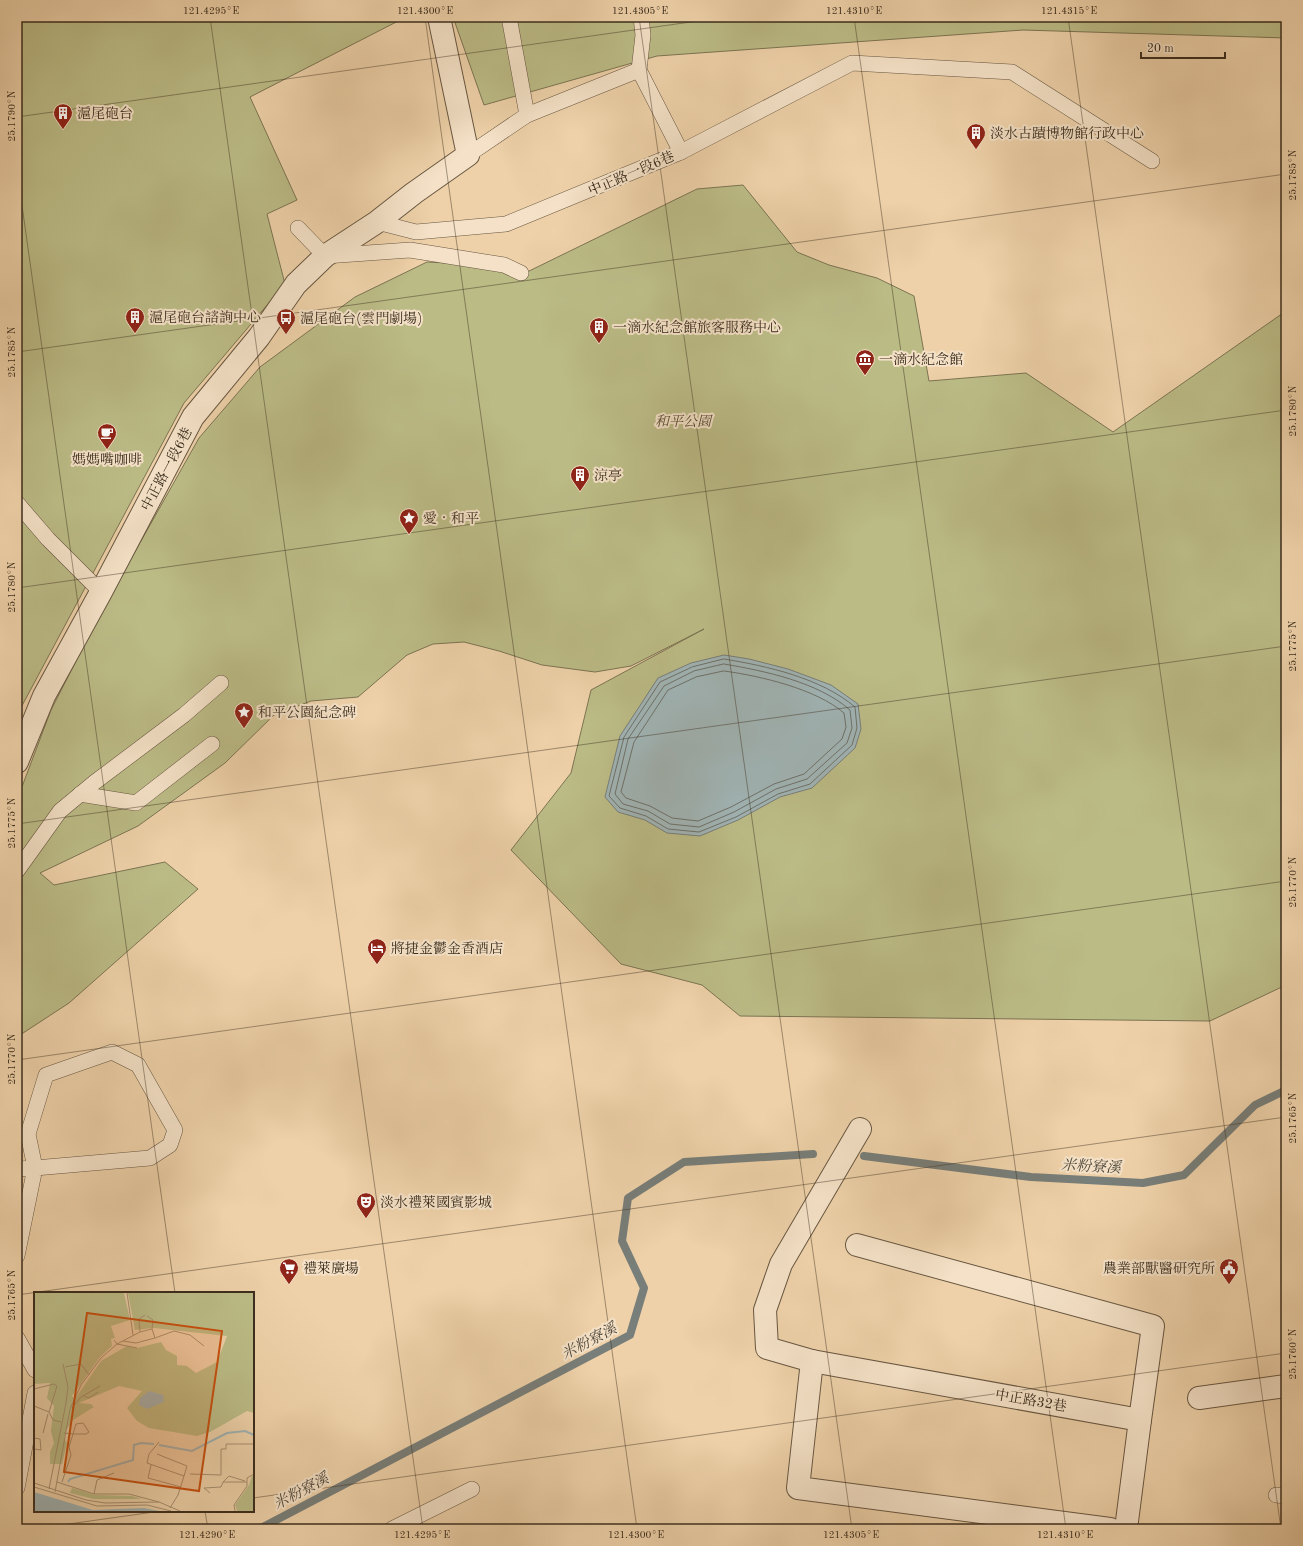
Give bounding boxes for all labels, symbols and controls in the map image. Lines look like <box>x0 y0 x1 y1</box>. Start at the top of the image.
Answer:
text: 121.4295°E <box>183 6 239 16</box>
text: 121.4300°E <box>397 6 453 16</box>
text: 121.4305°E <box>612 6 668 16</box>
text: 121.4310°E <box>826 6 882 16</box>
text: 121.4315°E <box>1041 6 1097 16</box>
scale bar <box>1141 34 1225 60</box>
text: 20 m <box>1147 43 1174 55</box>
text: 25.1790°N <box>7 90 17 142</box>
building icon: 滬尾砲台 <box>52 102 74 130</box>
place label: 滬尾砲台 <box>77 106 133 121</box>
building icon: 淡水古蹟博物館行政中心 <box>965 122 987 150</box>
place label: 淡水古蹟博物館行政中心 <box>990 126 1144 141</box>
street label: 中正路一段6巷 <box>586 149 677 198</box>
text: 25.1785°N <box>1288 149 1298 201</box>
building icon: 滬尾砲台諮詢中心 <box>124 306 146 334</box>
bus stop icon: 滬尾砲台(雲門劇場) <box>275 307 297 335</box>
place label: 滬尾砲台諮詢中心 <box>149 310 261 325</box>
place label: 滬尾砲台(雲門劇場) <box>300 311 422 326</box>
building icon: 一滴水紀念館旅客服務中心 <box>588 316 610 344</box>
place label: 一滴水紀念館旅客服務中心 <box>613 319 781 335</box>
text: 25.1785°N <box>7 326 17 378</box>
museum icon: 一滴水紀念館 <box>854 348 876 376</box>
place label: 一滴水紀念館 <box>879 351 963 367</box>
text: 25.1780°N <box>1288 385 1298 437</box>
park label: 和平公園 <box>655 414 713 429</box>
cafe icon: 媽媽嘴咖啡 <box>96 422 118 450</box>
street label: 中正路一段6巷 <box>138 425 195 513</box>
place label: 媽媽嘴咖啡 <box>72 452 142 467</box>
building icon: 涼亭 <box>569 464 591 492</box>
place label: 涼亭 <box>594 468 622 483</box>
place icon: 愛‧和平 <box>398 507 420 535</box>
place label: 愛‧和平 <box>423 511 479 526</box>
text: 25.1780°N <box>7 561 17 613</box>
text: 25.1775°N <box>1288 620 1298 672</box>
place icon: 和平公園紀念碑 <box>233 701 255 729</box>
place label: 和平公園紀念碑 <box>258 704 356 720</box>
text: 25.1775°N <box>7 797 17 849</box>
text: 25.1770°N <box>1288 856 1298 908</box>
hotel icon: 將捷金鬱金香酒店 <box>366 937 388 965</box>
place label: 將捷金鬱金香酒店 <box>391 941 503 956</box>
text: 25.1770°N <box>7 1033 17 1085</box>
text: 25.1765°N <box>1288 1092 1298 1144</box>
water label: 米粉寮溪 <box>1061 1156 1123 1177</box>
theatre icon: 淡水禮萊國賓影城 <box>355 1191 377 1219</box>
place label: 淡水禮萊國賓影城 <box>380 1195 492 1210</box>
supermarket icon: 禮萊廣場 <box>278 1257 300 1285</box>
public building icon: 農業部獸醫研究所 <box>1218 1257 1240 1285</box>
place label: 禮萊廣場 <box>303 1261 359 1276</box>
place label: 農業部獸醫研究所 <box>1103 1261 1215 1276</box>
text: 25.1765°N <box>7 1269 17 1321</box>
inset map <box>34 1292 254 1512</box>
water label: 米粉寮溪 <box>559 1319 621 1363</box>
text: 25.1760°N <box>1288 1328 1298 1380</box>
street label: 中正路32巷 <box>994 1387 1068 1414</box>
water label: 米粉寮溪 <box>271 1469 333 1513</box>
text: 121.4290°E <box>179 1530 235 1540</box>
text: 121.4295°E <box>394 1530 450 1540</box>
text: 121.4300°E <box>608 1530 664 1540</box>
text: 121.4305°E <box>823 1530 879 1540</box>
text: 121.4310°E <box>1037 1530 1093 1540</box>

